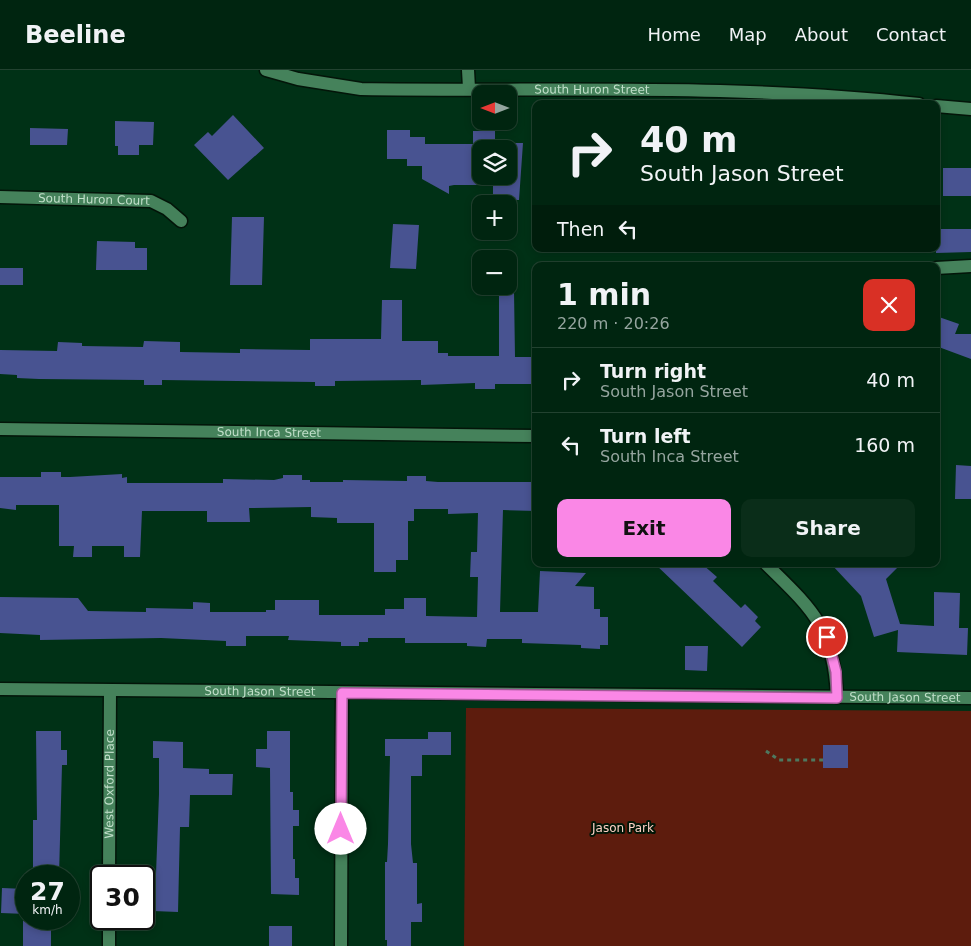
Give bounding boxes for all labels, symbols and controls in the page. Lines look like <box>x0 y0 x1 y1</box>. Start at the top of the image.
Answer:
text: Beeline <box>25 21 126 49</box>
text: Home <box>648 24 701 45</box>
text: Map <box>729 24 767 45</box>
text: About <box>795 24 848 45</box>
text: Contact <box>876 24 946 45</box>
street label: South Huron Street <box>534 83 650 97</box>
north arrow <box>472 85 518 130</box>
map controls <box>472 85 517 295</box>
icon: right <box>557 120 622 185</box>
text: 40 m <box>640 120 737 160</box>
button: layers <box>472 140 517 185</box>
text: South Jason Street <box>640 161 844 186</box>
street label: South Huron Court <box>38 191 150 208</box>
button: + <box>472 195 517 240</box>
icon: left <box>614 215 642 243</box>
text: Then <box>557 218 604 240</box>
button: − <box>472 250 517 295</box>
text: 1 min <box>557 277 651 312</box>
button: close <box>863 279 915 331</box>
text: 220 m · 20:26 <box>557 314 670 333</box>
text: Turn right <box>600 360 706 382</box>
icon: right <box>557 366 585 394</box>
text: 40 m <box>866 369 915 391</box>
text: South Jason Street <box>600 382 748 401</box>
street label: South Inca Street <box>217 425 321 440</box>
text: Turn left <box>600 425 691 447</box>
icon: left <box>557 431 585 459</box>
text: 160 m <box>854 434 915 456</box>
text: South Inca Street <box>600 447 739 466</box>
button: Exit <box>557 499 731 557</box>
button: Share <box>741 499 915 557</box>
pin <box>806 616 848 658</box>
icon: arrive <box>813 623 841 651</box>
street label: South Jason Street <box>204 684 316 699</box>
street label: South Jason Street <box>849 690 961 705</box>
street label: West Oxford Place <box>102 729 117 839</box>
position arrow <box>314 802 366 854</box>
park label: Jason Park <box>591 821 654 835</box>
speed limit sign: 30 <box>90 865 155 930</box>
text: 27 <box>30 877 65 906</box>
text: km/h <box>32 903 63 917</box>

